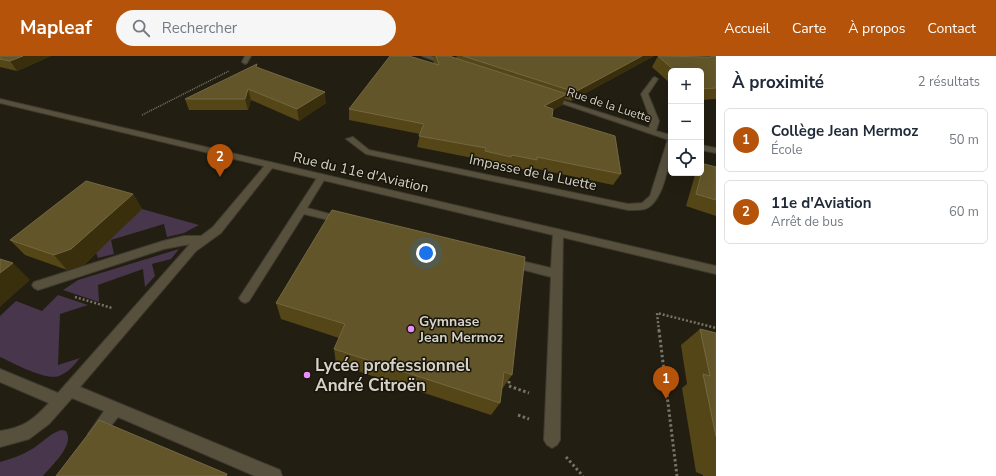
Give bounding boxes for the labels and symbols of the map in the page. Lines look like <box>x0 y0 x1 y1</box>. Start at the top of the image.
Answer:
street label: Rue de la Luette <box>565 84 653 126</box>
pin: 2 <box>207 144 233 177</box>
street label: Rue du 11e d'Aviation <box>291 148 431 197</box>
street label: Impasse de la Luette <box>467 150 598 195</box>
your location <box>416 243 436 263</box>
place label: Gymnase Jean Mermoz <box>418 312 504 347</box>
marker: Gymnase Jean Mermoz <box>406 324 416 334</box>
place label: Lycée professionnel André Citroën <box>315 354 471 397</box>
pin: 1 <box>653 366 679 399</box>
marker: Lycée professionnel André Citroën <box>302 370 312 380</box>

